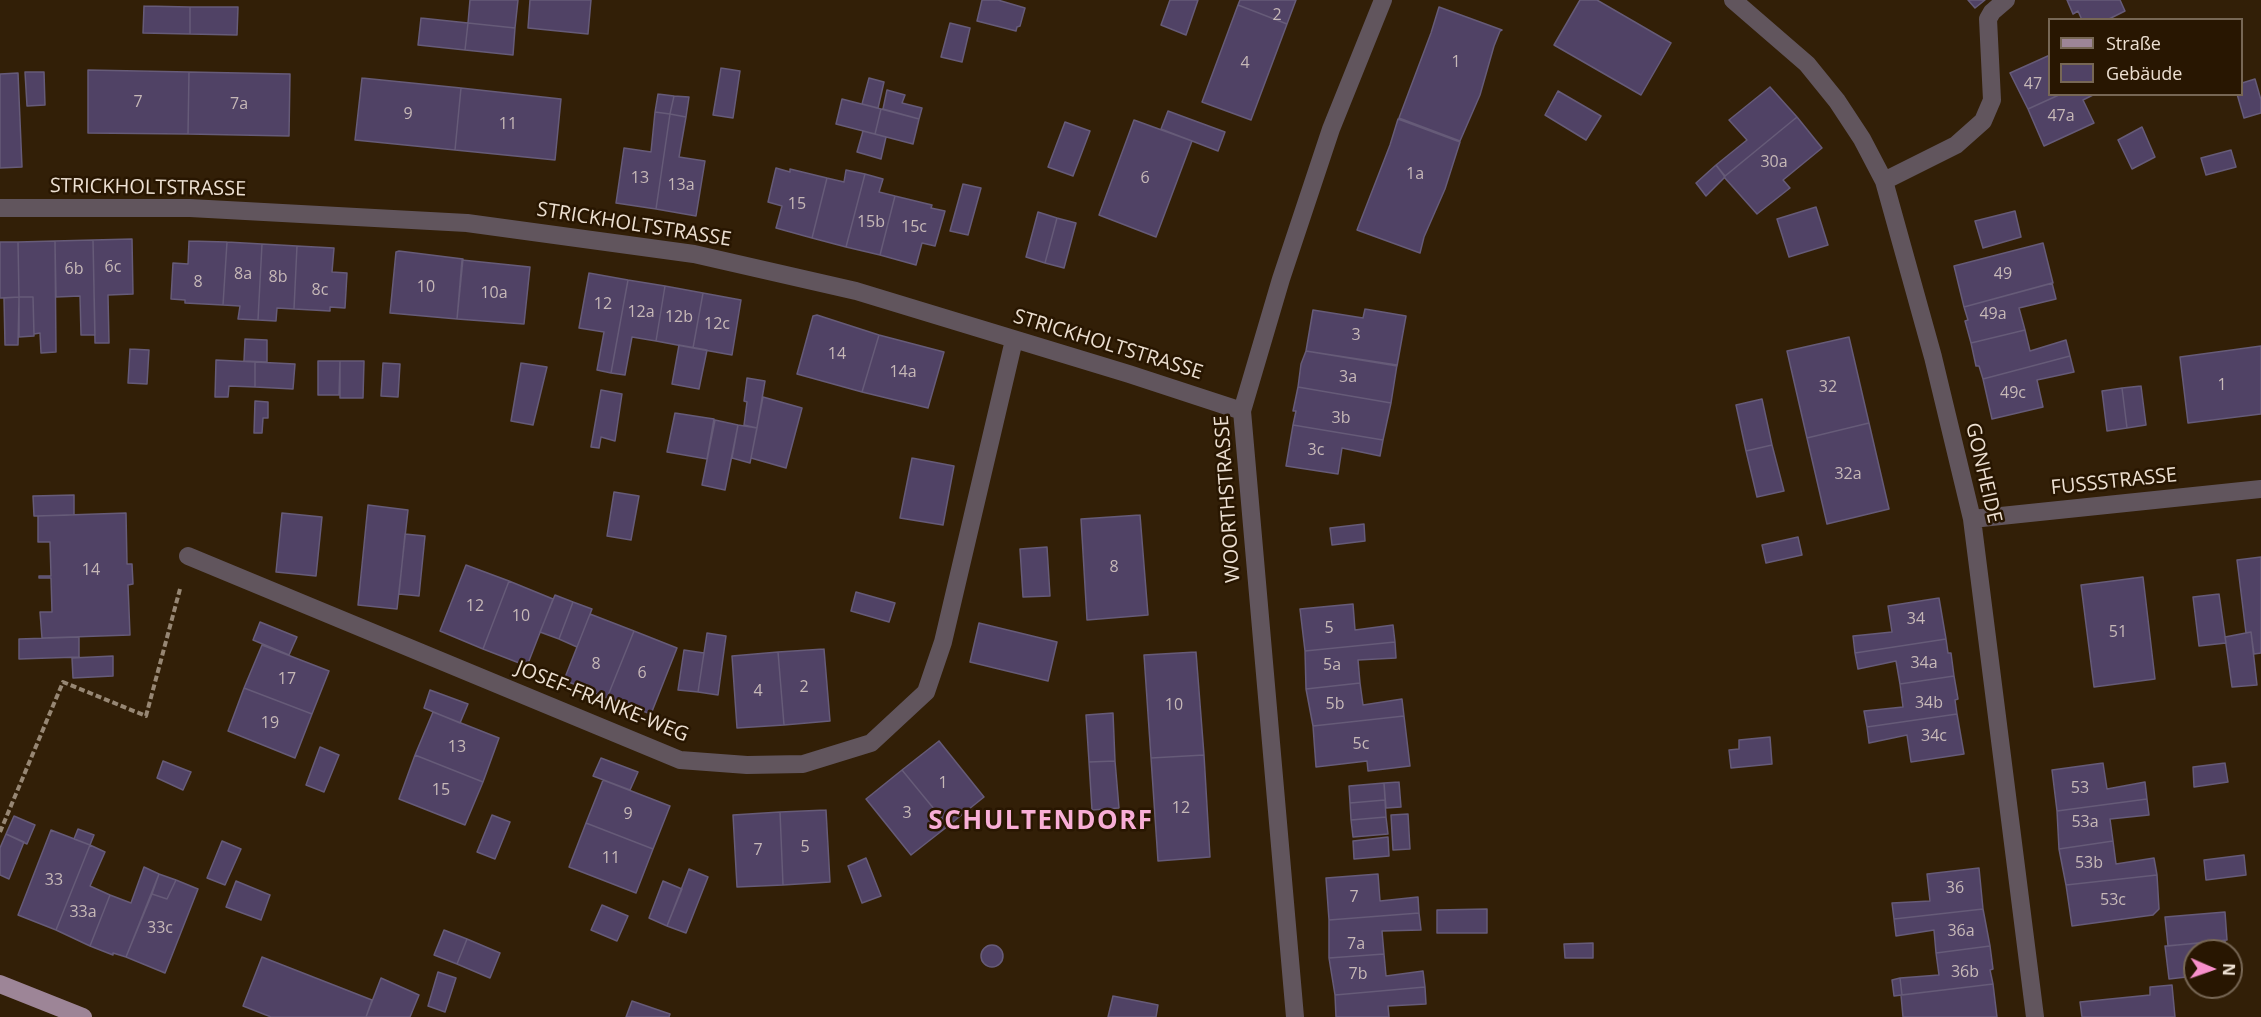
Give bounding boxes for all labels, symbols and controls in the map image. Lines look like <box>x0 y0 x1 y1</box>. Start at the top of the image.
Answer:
house number: 2 <box>1272 5 1282 25</box>
legend <box>2048 18 2243 96</box>
text: Straße <box>2106 31 2161 55</box>
house number: 1 <box>1451 52 1461 72</box>
house number: 4 <box>1240 53 1250 73</box>
text: Gebäude <box>2106 61 2182 85</box>
house number: 47 <box>2024 74 2042 94</box>
house number: 7 <box>133 92 143 112</box>
house number: 7a <box>230 94 248 114</box>
house number: 9 <box>403 104 413 124</box>
house number: 47a <box>2047 106 2075 126</box>
house number: 11 <box>499 114 517 134</box>
house number: 30a <box>1760 152 1788 172</box>
house number: 1a <box>1406 164 1424 184</box>
house number: 13 <box>631 168 649 188</box>
house number: 6 <box>1140 168 1150 188</box>
street label: STRICKHOLTSTRASSE <box>50 174 246 202</box>
house number: 13a <box>667 175 695 195</box>
house number: 15 <box>788 194 806 214</box>
street label: STRICKHOLTSTRASSE <box>535 198 733 252</box>
house number: 15b <box>857 212 885 232</box>
house number: 15c <box>901 217 927 237</box>
house number: 6c <box>105 257 121 277</box>
house number: 6b <box>65 259 83 279</box>
house number: 8a <box>234 264 252 284</box>
house number: 49 <box>1994 264 2012 284</box>
house number: 8b <box>269 267 287 287</box>
house number: 8 <box>193 272 203 292</box>
house number: 10 <box>417 277 435 297</box>
house number: 8c <box>312 280 328 300</box>
house number: 10a <box>480 283 508 303</box>
house number: 12 <box>594 294 612 314</box>
house number: 12a <box>627 302 655 322</box>
house number: 49a <box>1979 304 2007 324</box>
street label: STRICKHOLTSTRASSE <box>1011 305 1205 385</box>
house number: 12b <box>665 307 693 327</box>
house number: 12c <box>704 314 730 334</box>
house number: 3 <box>1351 325 1361 345</box>
house number: 14 <box>828 344 846 364</box>
house number: 14a <box>889 362 917 382</box>
house number: 3a <box>1339 367 1357 387</box>
house number: 1 <box>2217 375 2227 395</box>
house number: 32 <box>1819 377 1837 397</box>
house number: 49c <box>2000 383 2026 403</box>
house number: 3b <box>1332 408 1350 428</box>
street label: WOORTHSTRASSE <box>1210 415 1246 583</box>
street label: GONHEIDE <box>1960 420 2006 526</box>
house number: 3c <box>1308 440 1324 460</box>
street label: FUSSSTRASSE <box>2050 463 2178 501</box>
house number: 32a <box>1834 464 1862 484</box>
house number: 8 <box>1109 557 1119 577</box>
house number: 14 <box>82 560 100 580</box>
house number: 12 <box>466 596 484 616</box>
house number: 10 <box>512 606 530 626</box>
house number: 34 <box>1907 609 1925 629</box>
house number: 5 <box>1324 618 1334 638</box>
house number: 51 <box>2109 622 2127 642</box>
house number: 34a <box>1910 653 1938 673</box>
house number: 8 <box>591 654 601 674</box>
house number: 5a <box>1323 655 1341 675</box>
street label: JOSEF-FRANKE-WEG <box>512 656 692 748</box>
house number: 6 <box>637 663 647 683</box>
house number: 17 <box>278 669 296 689</box>
house number: 2 <box>799 677 809 697</box>
house number: 4 <box>753 681 763 701</box>
house number: 34b <box>1915 693 1943 713</box>
house number: 5b <box>1326 694 1344 714</box>
house number: 10 <box>1165 695 1183 715</box>
house number: 19 <box>261 713 279 733</box>
house number: 34c <box>1921 726 1947 746</box>
house number: 5c <box>1353 734 1369 754</box>
house number: 13 <box>448 737 466 757</box>
house number: 1 <box>938 773 948 793</box>
house number: 53 <box>2071 778 2089 798</box>
house number: 15 <box>432 780 450 800</box>
house number: 12 <box>1172 798 1190 818</box>
house number: 3 <box>902 803 912 823</box>
house number: 9 <box>623 804 633 824</box>
district label: SCHULTENDORF <box>928 806 1154 838</box>
house number: 53a <box>2071 812 2099 832</box>
house number: 5 <box>800 837 810 857</box>
house number: 7 <box>753 840 763 860</box>
house number: 11 <box>602 848 620 868</box>
house number: 53b <box>2075 853 2103 873</box>
house number: 33 <box>45 870 63 890</box>
house number: 36 <box>1946 878 1964 898</box>
house number: 7 <box>1349 887 1359 907</box>
house number: 53c <box>2100 890 2126 910</box>
house number: 33a <box>69 902 97 922</box>
house number: 33c <box>147 918 173 938</box>
house number: 36a <box>1947 921 1975 941</box>
house number: 7a <box>1347 934 1365 954</box>
north arrow <box>2183 939 2243 999</box>
house number: 36b <box>1951 962 1979 982</box>
text: N <box>2218 963 2240 976</box>
house number: 7b <box>1349 964 1367 984</box>

